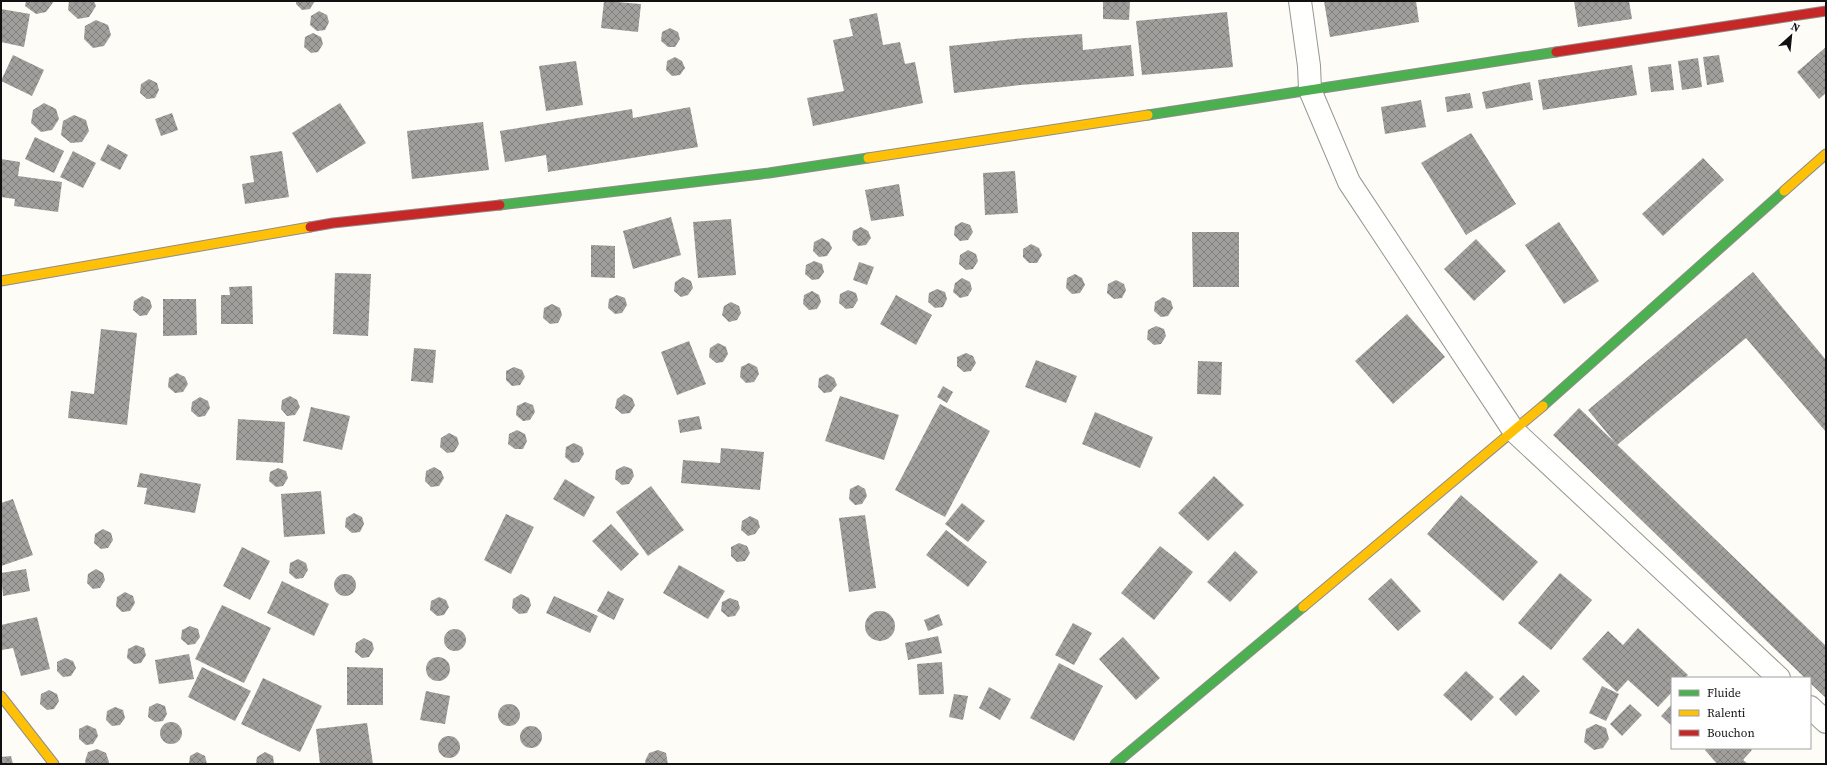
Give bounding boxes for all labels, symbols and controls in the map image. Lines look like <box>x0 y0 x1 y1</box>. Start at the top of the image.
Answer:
north arrow <box>1771 16 1811 56</box>
text: N <box>1788 19 1802 36</box>
legend <box>1671 677 1811 749</box>
text: Fluide <box>1707 685 1741 701</box>
text: Ralenti <box>1707 705 1746 721</box>
text: Bouchon <box>1707 725 1755 741</box>

